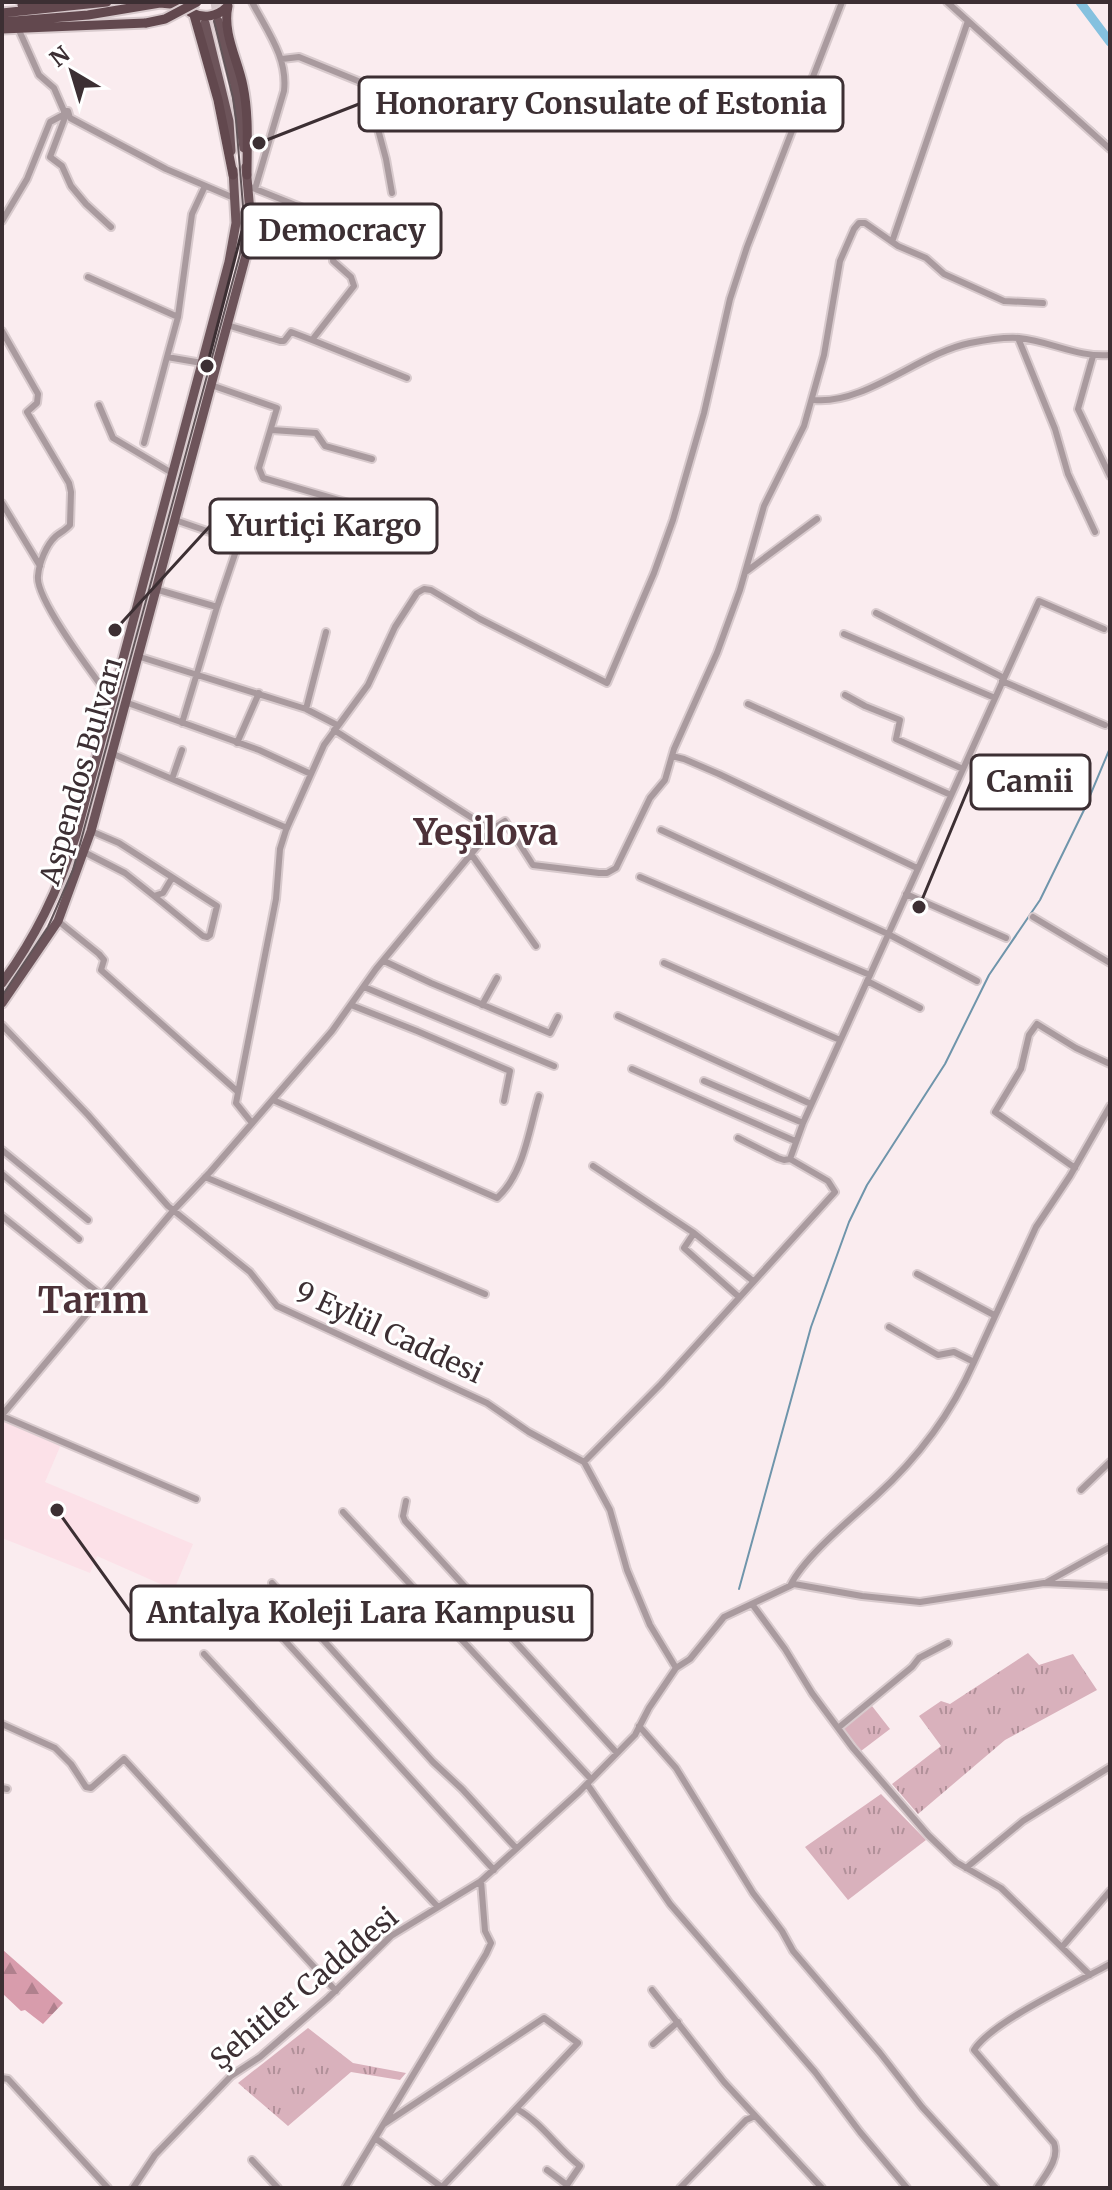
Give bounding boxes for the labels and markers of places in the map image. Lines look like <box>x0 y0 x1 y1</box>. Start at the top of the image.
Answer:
callout: Honorary Consulate of Estonia <box>359 77 843 131</box>
callout: Democracy <box>242 204 441 258</box>
callout: Yurtiçi Kargo <box>210 499 437 553</box>
callout: Camii <box>971 755 1090 809</box>
callout: Antalya Koleji Lara Kampusu <box>131 1586 592 1640</box>

